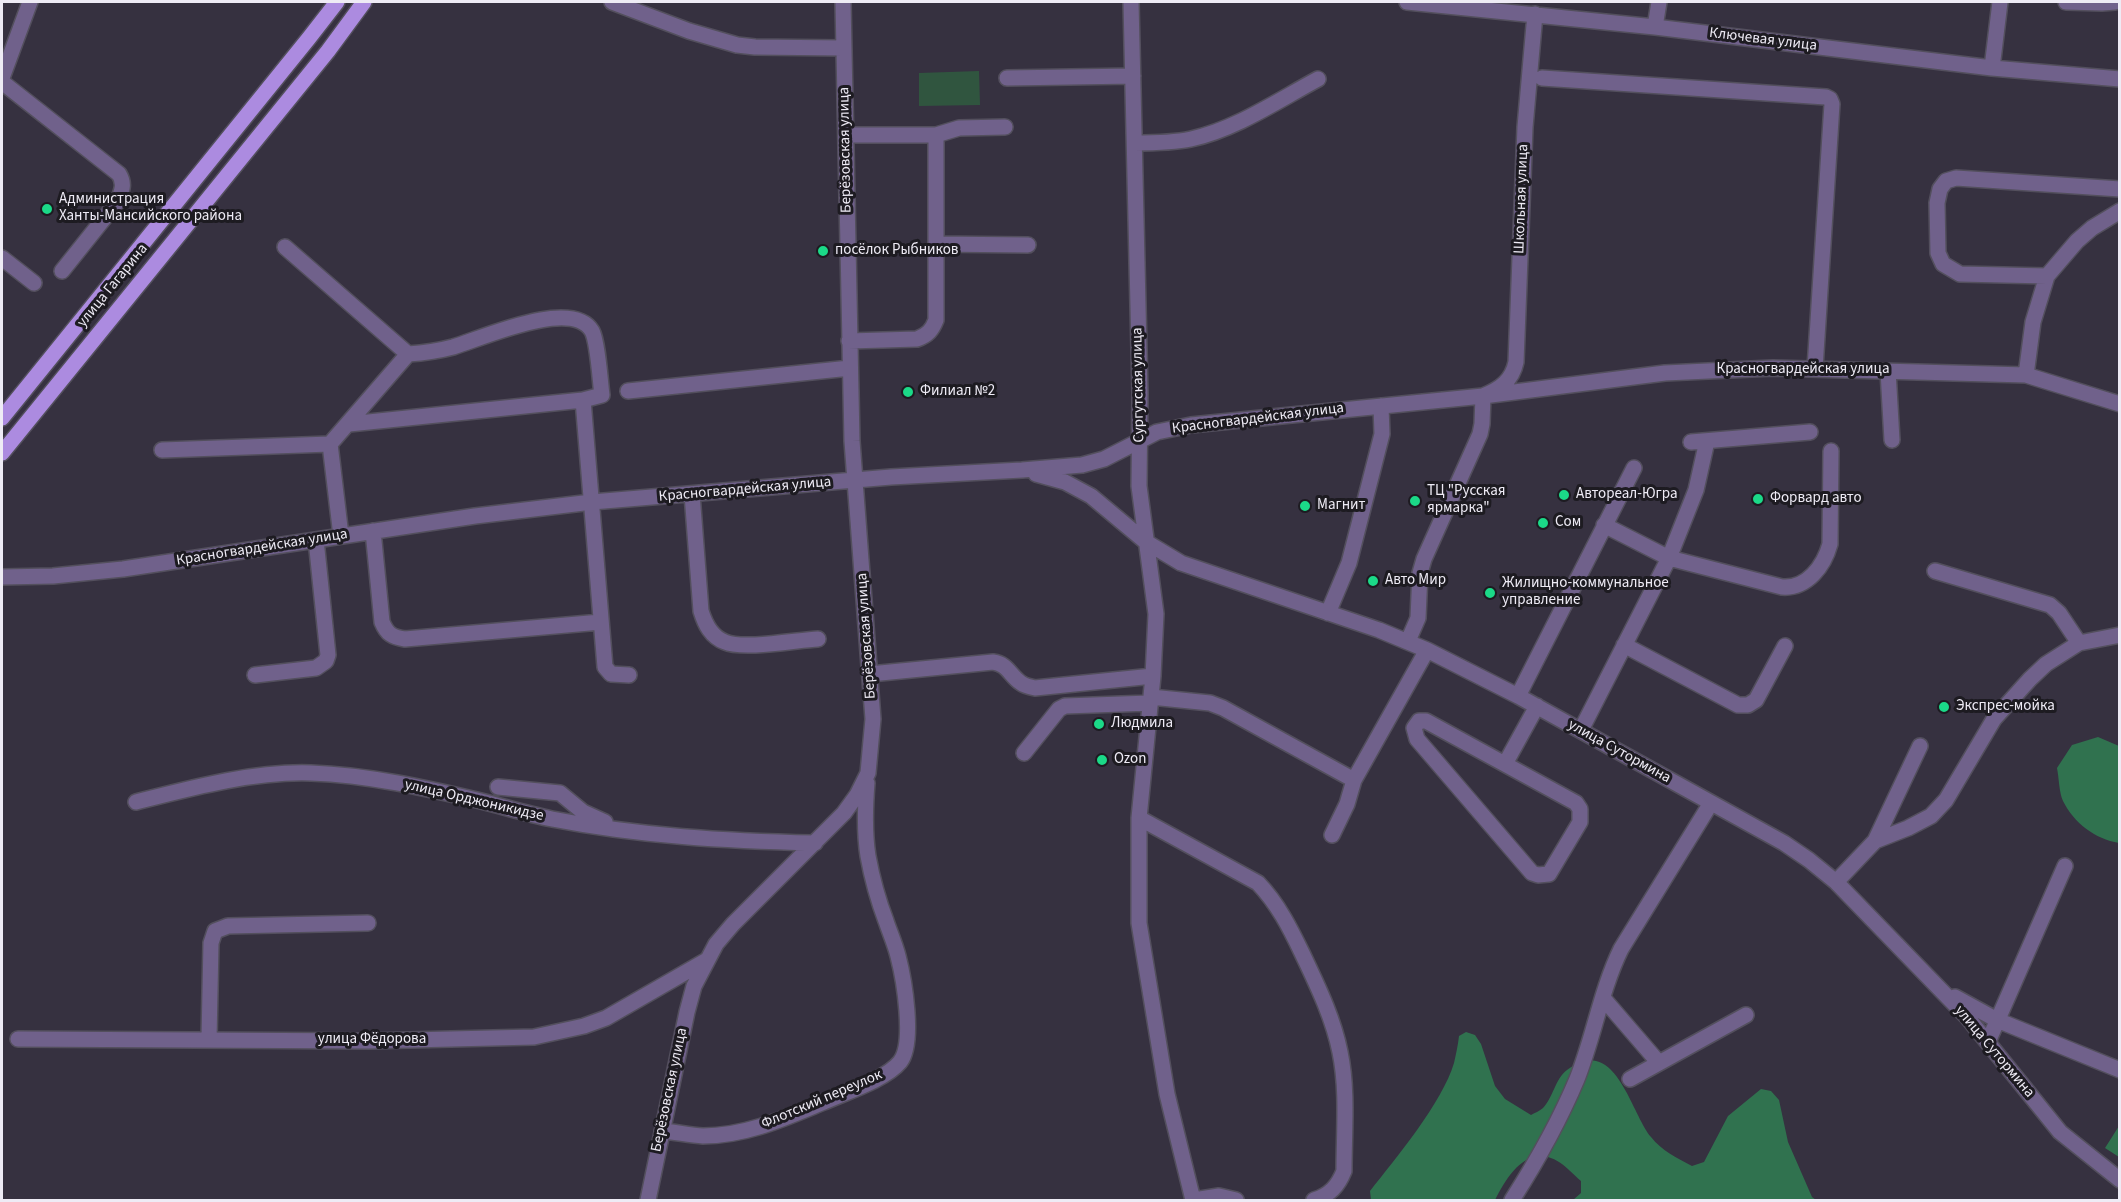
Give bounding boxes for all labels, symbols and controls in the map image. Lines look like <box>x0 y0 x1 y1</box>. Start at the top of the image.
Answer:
street label: Ключевая улица <box>1708 24 1818 56</box>
street label: Берёзовская улица <box>836 87 856 213</box>
street label: Школьная улица <box>1511 144 1533 254</box>
place label: Администрация Ханты-Мансийского района <box>59 191 242 226</box>
marker: Администрация Ханты-Мансийского района <box>40 202 54 216</box>
street label: улица Гагарина <box>74 241 152 331</box>
place label: посёлок Рыбников <box>835 242 958 260</box>
marker: посёлок Рыбников <box>816 244 830 258</box>
street label: Сургутская улица <box>1129 327 1149 443</box>
street label: Красногвардейская улица <box>1716 361 1890 379</box>
place label: Филиал №2 <box>920 383 995 401</box>
marker: Филиал №2 <box>901 385 915 399</box>
street label: Красногвардейская улица <box>1171 400 1345 438</box>
street label: Красногвардейская улица <box>658 473 832 507</box>
place label: ТЦ "Русская ярмарка" <box>1427 483 1505 518</box>
place label: Автореал-Югра <box>1576 486 1677 504</box>
marker: Автореал-Югра <box>1557 488 1571 502</box>
place label: Форвард авто <box>1770 490 1862 508</box>
marker: Форвард авто <box>1751 492 1765 506</box>
marker: ТЦ "Русская ярмарка" <box>1408 494 1422 508</box>
place label: Магнит <box>1317 497 1365 515</box>
marker: Магнит <box>1298 499 1312 513</box>
place label: Сом <box>1555 514 1581 532</box>
marker: Сом <box>1536 516 1550 530</box>
street label: Красногвардейская улица <box>175 526 349 570</box>
street label: Берёзовская улица <box>854 572 880 700</box>
place label: Авто Мир <box>1385 572 1446 590</box>
marker: Авто Мир <box>1366 574 1380 588</box>
place label: Жилищно-коммунальное управление <box>1502 575 1669 610</box>
marker: Жилищно-коммунальное управление <box>1483 586 1497 600</box>
place label: Экспрес-мойка <box>1956 698 2055 716</box>
marker: Экспрес-мойка <box>1937 700 1951 714</box>
place label: Людмила <box>1111 715 1173 733</box>
street label: улица Сутормина <box>1564 716 1674 788</box>
marker: Людмила <box>1092 717 1106 731</box>
place label: Ozon <box>1114 751 1146 769</box>
marker: Ozon <box>1095 753 1109 767</box>
street label: улица Орджоникидзе <box>403 776 545 826</box>
street label: улица Сутормина <box>1950 1002 2038 1102</box>
street label: Берёзовская улица <box>648 1026 692 1154</box>
street label: улица Фёдорова <box>318 1031 426 1049</box>
street label: Флотский переулок <box>759 1066 885 1134</box>

